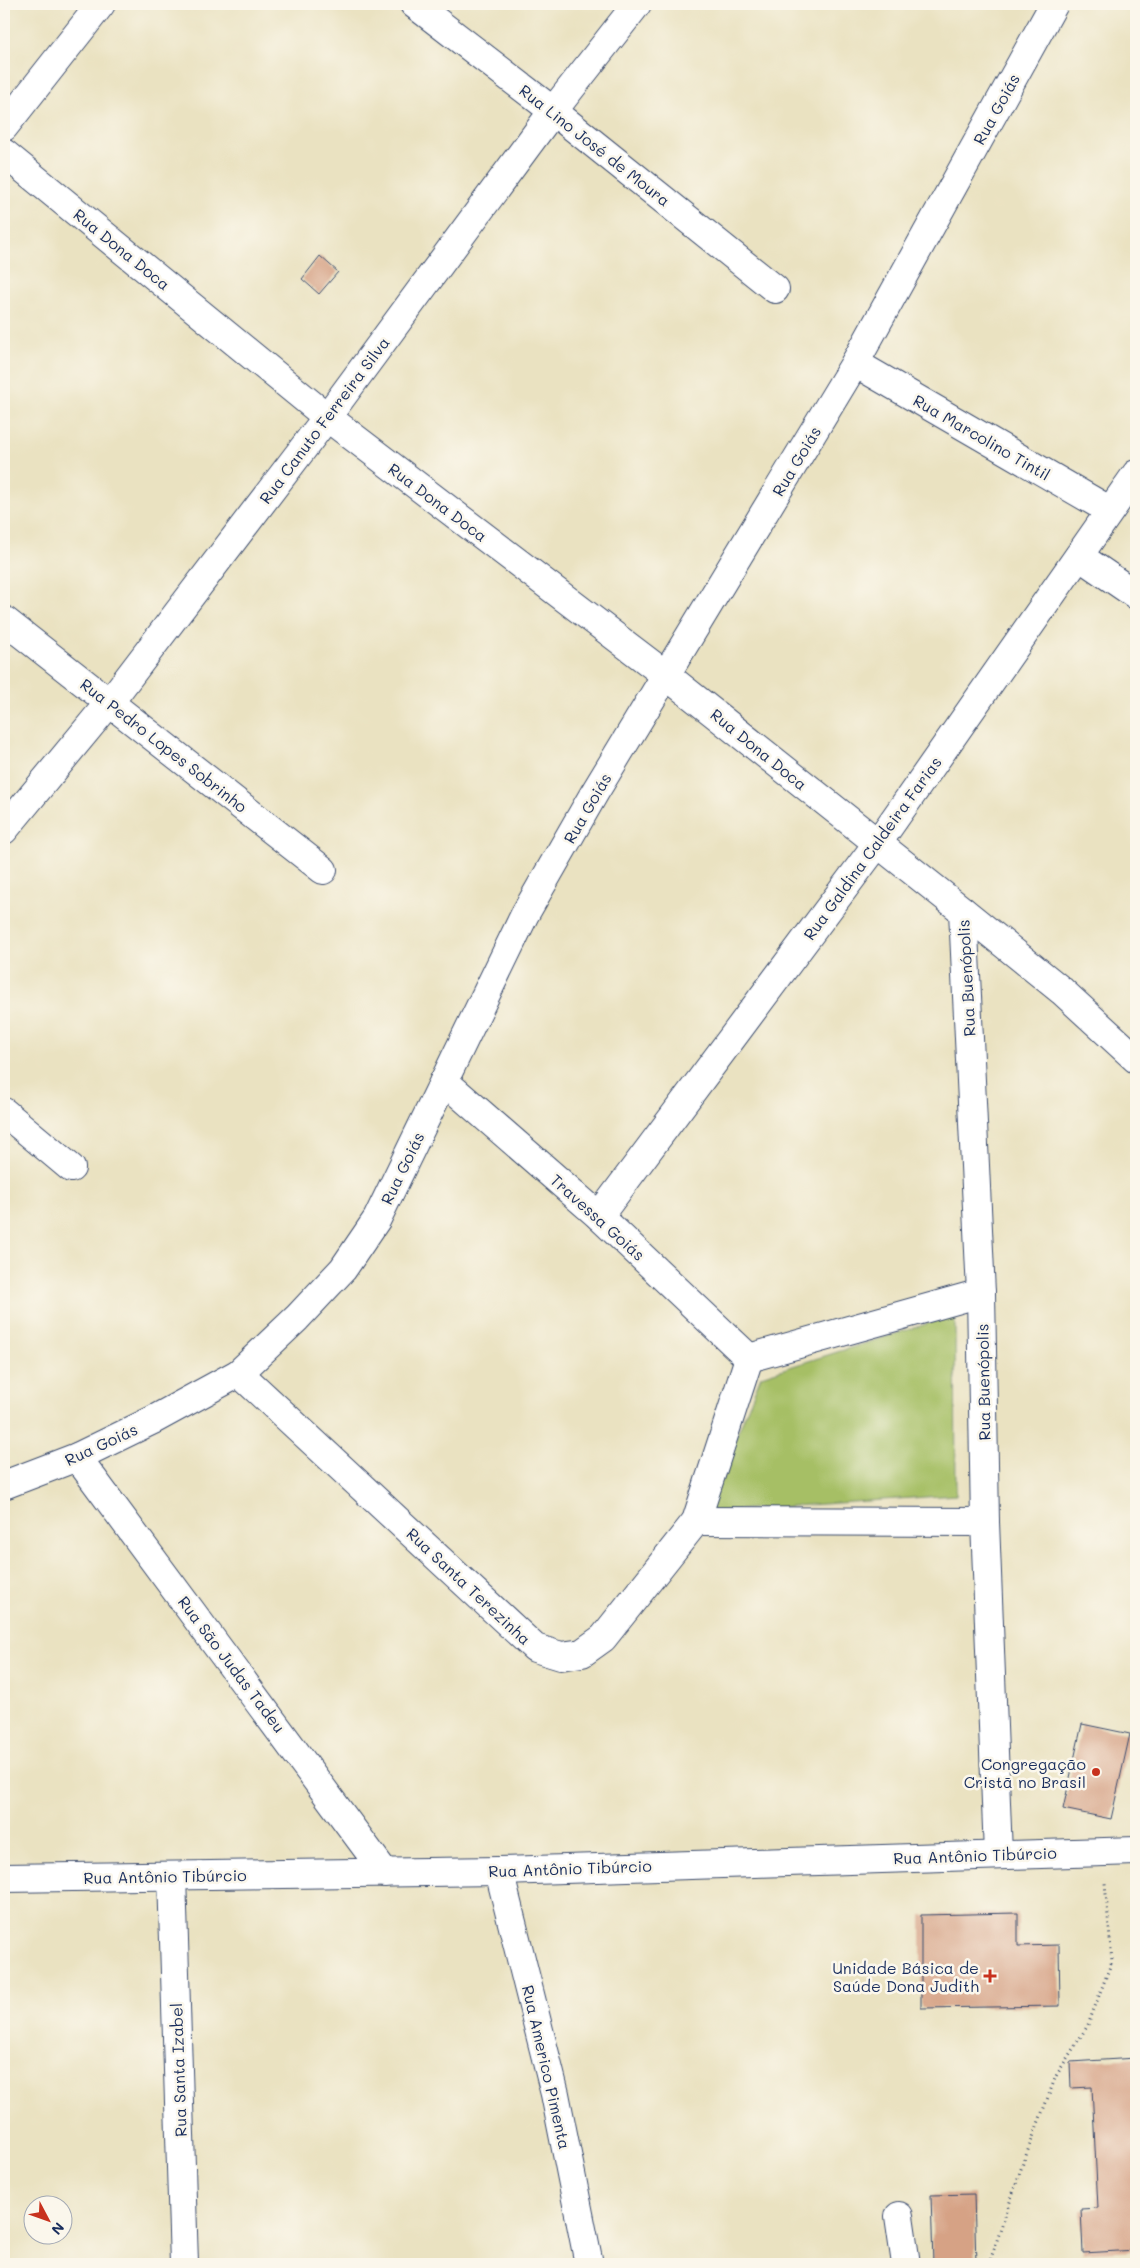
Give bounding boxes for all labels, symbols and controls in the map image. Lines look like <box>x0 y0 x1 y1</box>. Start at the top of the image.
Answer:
street label: Rua Goiás <box>968 70 1024 148</box>
street label: Rua Lino José de Moura <box>515 79 675 211</box>
street label: Rua Dona Doca <box>69 204 175 294</box>
street label: Rua Canuto Ferreira Silva <box>254 332 394 508</box>
street label: Rua Marcolino Tintil <box>910 389 1054 485</box>
street label: Rua Goiás <box>767 422 825 500</box>
street label: Rua Dona Doca <box>384 458 492 546</box>
street label: Rua Pedro Lopes Sobrinho <box>76 673 252 817</box>
street label: Rua Dona Doca <box>706 704 812 794</box>
street label: Rua Galdina Caldeira Farias <box>798 752 946 944</box>
street label: Rua Goiás <box>558 769 616 847</box>
street label: Rua Buenópolis <box>952 919 980 1037</box>
street label: Rua Goiás <box>375 1128 429 1208</box>
street label: Travessa Goiás <box>546 1169 650 1265</box>
street label: Rua Buenópolis <box>971 1323 995 1441</box>
street label: Rua Goiás <box>61 1418 141 1470</box>
street label: Rua Santa Terezinha <box>402 1523 536 1649</box>
street label: Rua São Judas Tadeu <box>174 1591 290 1737</box>
place label: Congregação Cristã no Brasil <box>964 1753 1086 1792</box>
marker: Congregação Cristã no Brasil <box>1090 1766 1102 1778</box>
street label: Rua Antônio Tibúrcio <box>893 1842 1057 1868</box>
street label: Rua Antônio Tibúrcio <box>488 1855 652 1881</box>
street label: Rua Antônio Tibúrcio <box>83 1864 247 1888</box>
place label: Unidade Básica de Saúde Dona Judith <box>832 1957 979 1996</box>
marker: Unidade Básica de Saúde Dona Judith <box>983 1969 997 1983</box>
street label: Rua Americo Pimenta <box>518 1983 576 2151</box>
street label: Rua Santa Izabel <box>165 2003 191 2137</box>
north arrow <box>22 2196 72 2246</box>
text: N <box>48 2219 69 2239</box>

